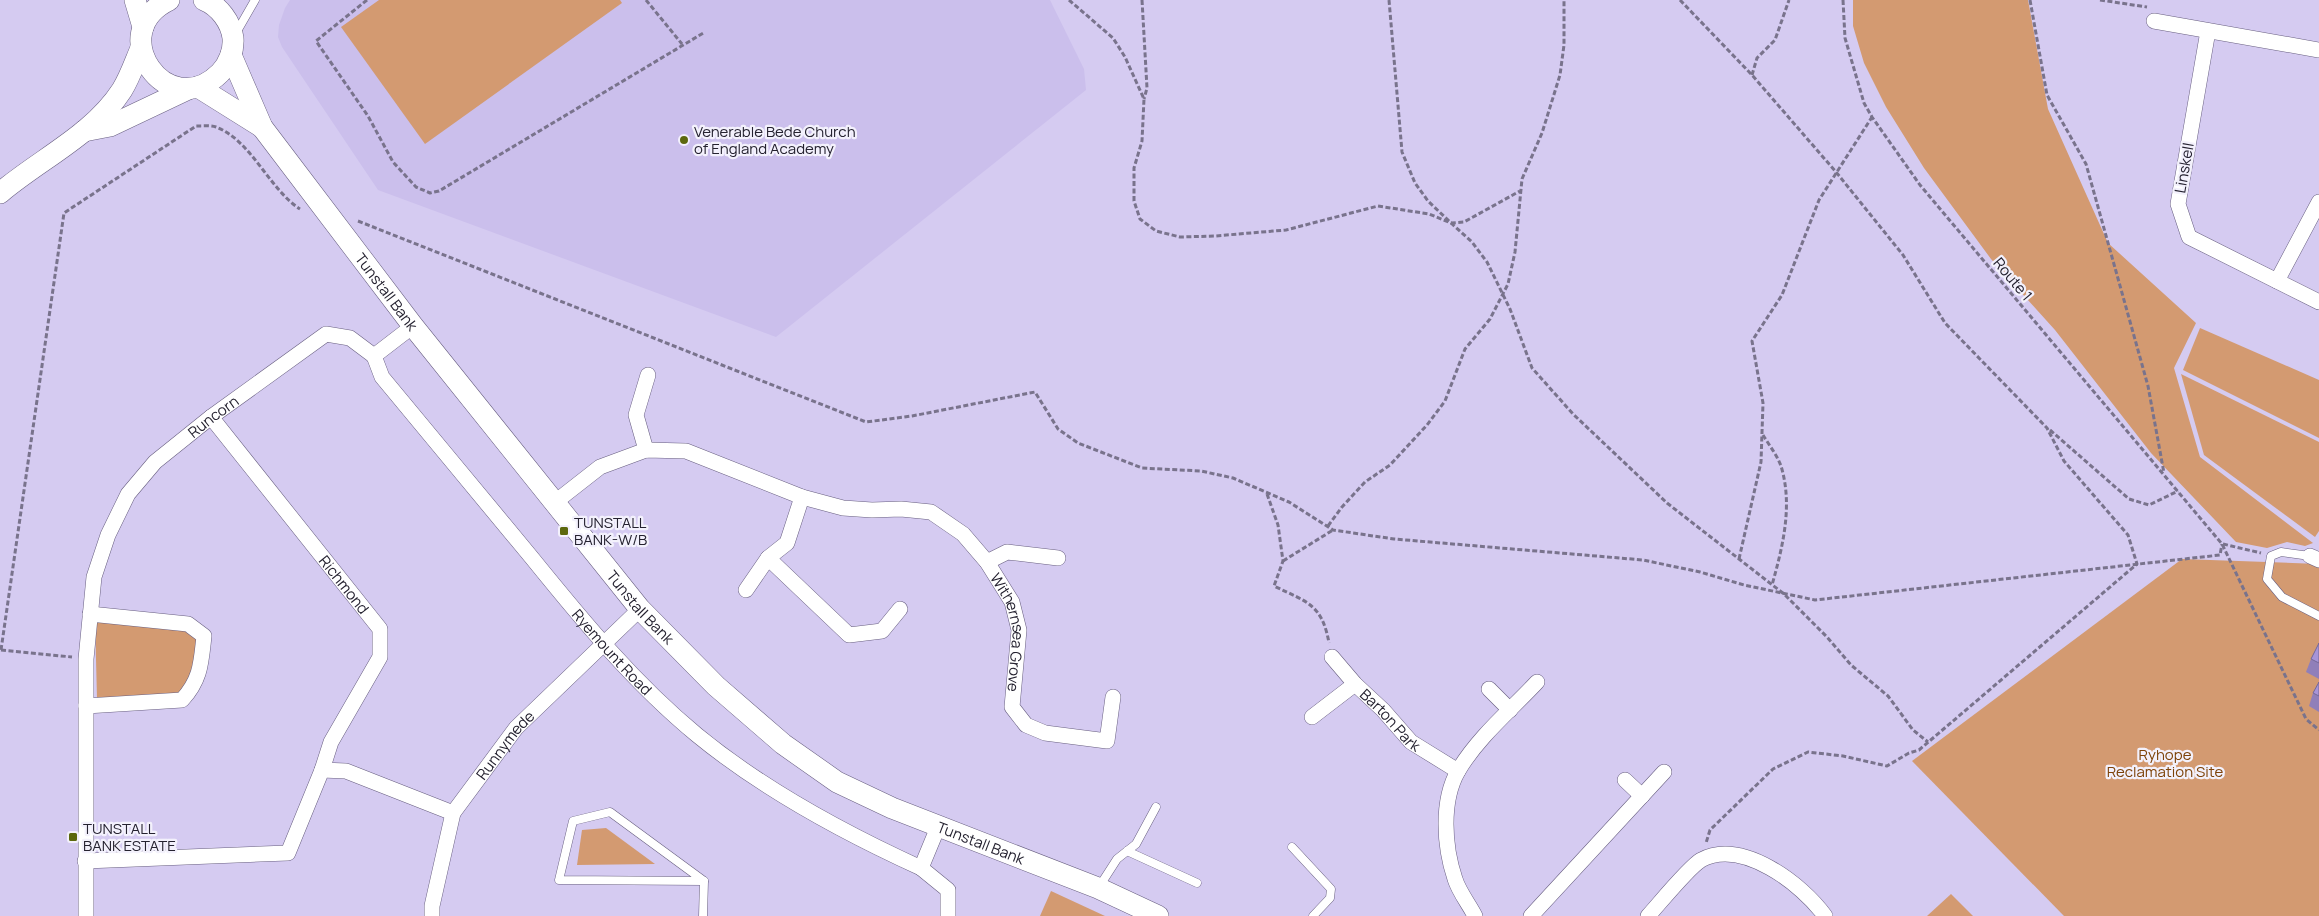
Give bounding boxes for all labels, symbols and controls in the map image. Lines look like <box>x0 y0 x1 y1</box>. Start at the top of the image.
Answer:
place label: Venerable Bede Church of England Academy <box>694 121 856 159</box>
marker: Venerable Bede Church of England Academy <box>678 134 690 146</box>
street label: Linskell <box>2169 141 2199 195</box>
street label: Tunstall Bank <box>351 249 423 335</box>
street label: Route 1 <box>1989 253 2037 305</box>
street label: Runcorn <box>183 390 243 442</box>
place label: TUNSTALL BANK-W/B <box>574 512 647 550</box>
marker: TUNSTALL BANK-W/B <box>558 525 570 537</box>
street label: Richmond <box>315 551 374 618</box>
street label: Tunstall Bank <box>602 566 680 649</box>
street label: Withernsea Grove <box>986 569 1030 693</box>
street label: Ryemount Road <box>568 604 657 699</box>
street label: Barton Park <box>1356 684 1425 756</box>
street label: Runnymede <box>471 705 539 784</box>
park label: Ryhope Reclamation Site <box>2107 744 2224 782</box>
street label: Tunstall Bank <box>934 816 1028 869</box>
place label: TUNSTALL BANK ESTATE <box>83 818 176 856</box>
marker: TUNSTALL BANK ESTATE <box>67 831 79 843</box>

